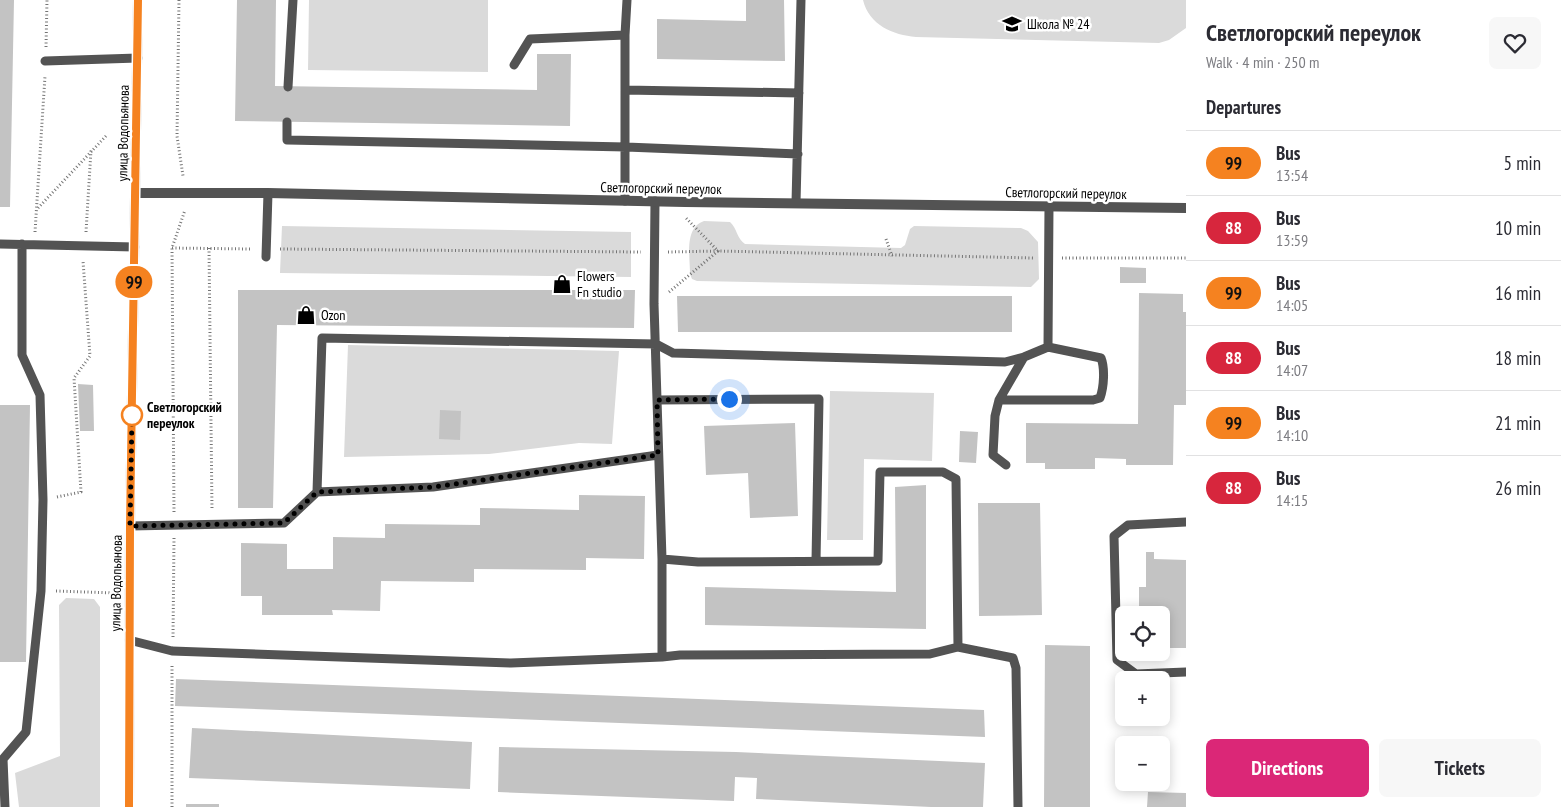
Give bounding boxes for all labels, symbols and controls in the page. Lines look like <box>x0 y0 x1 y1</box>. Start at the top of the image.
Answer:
school or university icon: Школа № 24 <box>1001 13 1023 35</box>
place label: Школа № 24 <box>1027 15 1090 33</box>
text: Светлогорский переулок <box>1206 17 1421 48</box>
button: heart <box>1489 17 1541 69</box>
text: Walk · 4 min · 250 m <box>1206 52 1319 72</box>
street label: улица Водопьянова <box>113 85 133 181</box>
text: Departures <box>1206 95 1281 119</box>
text: Bus <box>1276 141 1300 165</box>
text: 99 <box>1225 151 1242 174</box>
text: 5 min <box>1504 151 1541 175</box>
text: 13:54 <box>1276 165 1308 185</box>
street label: Светлогорский переулок <box>600 178 722 198</box>
street label: Светлогорский переулок <box>1005 183 1127 203</box>
text: Bus <box>1276 206 1300 230</box>
text: 88 <box>1225 216 1242 239</box>
text: 10 min <box>1495 216 1541 240</box>
text: 13:59 <box>1276 230 1308 250</box>
line badge: 99 <box>112 266 156 298</box>
place label: Flowers Fn studio <box>577 267 622 301</box>
text: 99 <box>125 270 143 293</box>
text: Bus <box>1276 271 1300 295</box>
shop icon: Flowers Fn studio <box>551 273 573 295</box>
text: 99 <box>1225 281 1242 304</box>
text: 16 min <box>1495 281 1541 305</box>
text: 14:05 <box>1276 295 1308 315</box>
shop icon: Ozon <box>295 304 317 326</box>
place label: Ozon <box>321 306 346 324</box>
text: Bus <box>1276 336 1300 360</box>
text: 88 <box>1225 346 1242 369</box>
text: 18 min <box>1495 346 1541 370</box>
text: 14:07 <box>1276 360 1308 380</box>
your location <box>717 387 742 412</box>
place label: Светлогорский переулок <box>147 398 222 432</box>
text: Bus <box>1276 401 1300 425</box>
marker: Светлогорский переулок <box>121 404 143 426</box>
text: 99 <box>1225 411 1242 434</box>
text: 21 min <box>1495 411 1541 435</box>
text: 14:10 <box>1276 425 1308 445</box>
text: Bus <box>1276 466 1300 490</box>
text: 88 <box>1225 476 1242 499</box>
text: 26 min <box>1495 476 1541 500</box>
text: 14:15 <box>1276 490 1308 510</box>
street label: улица Водопьянова <box>106 535 126 631</box>
map controls <box>1115 606 1170 791</box>
button: locate <box>1115 606 1170 661</box>
button: + <box>1115 671 1170 726</box>
button: − <box>1115 736 1170 791</box>
button: Directions <box>1206 739 1369 797</box>
button: Tickets <box>1379 739 1541 797</box>

